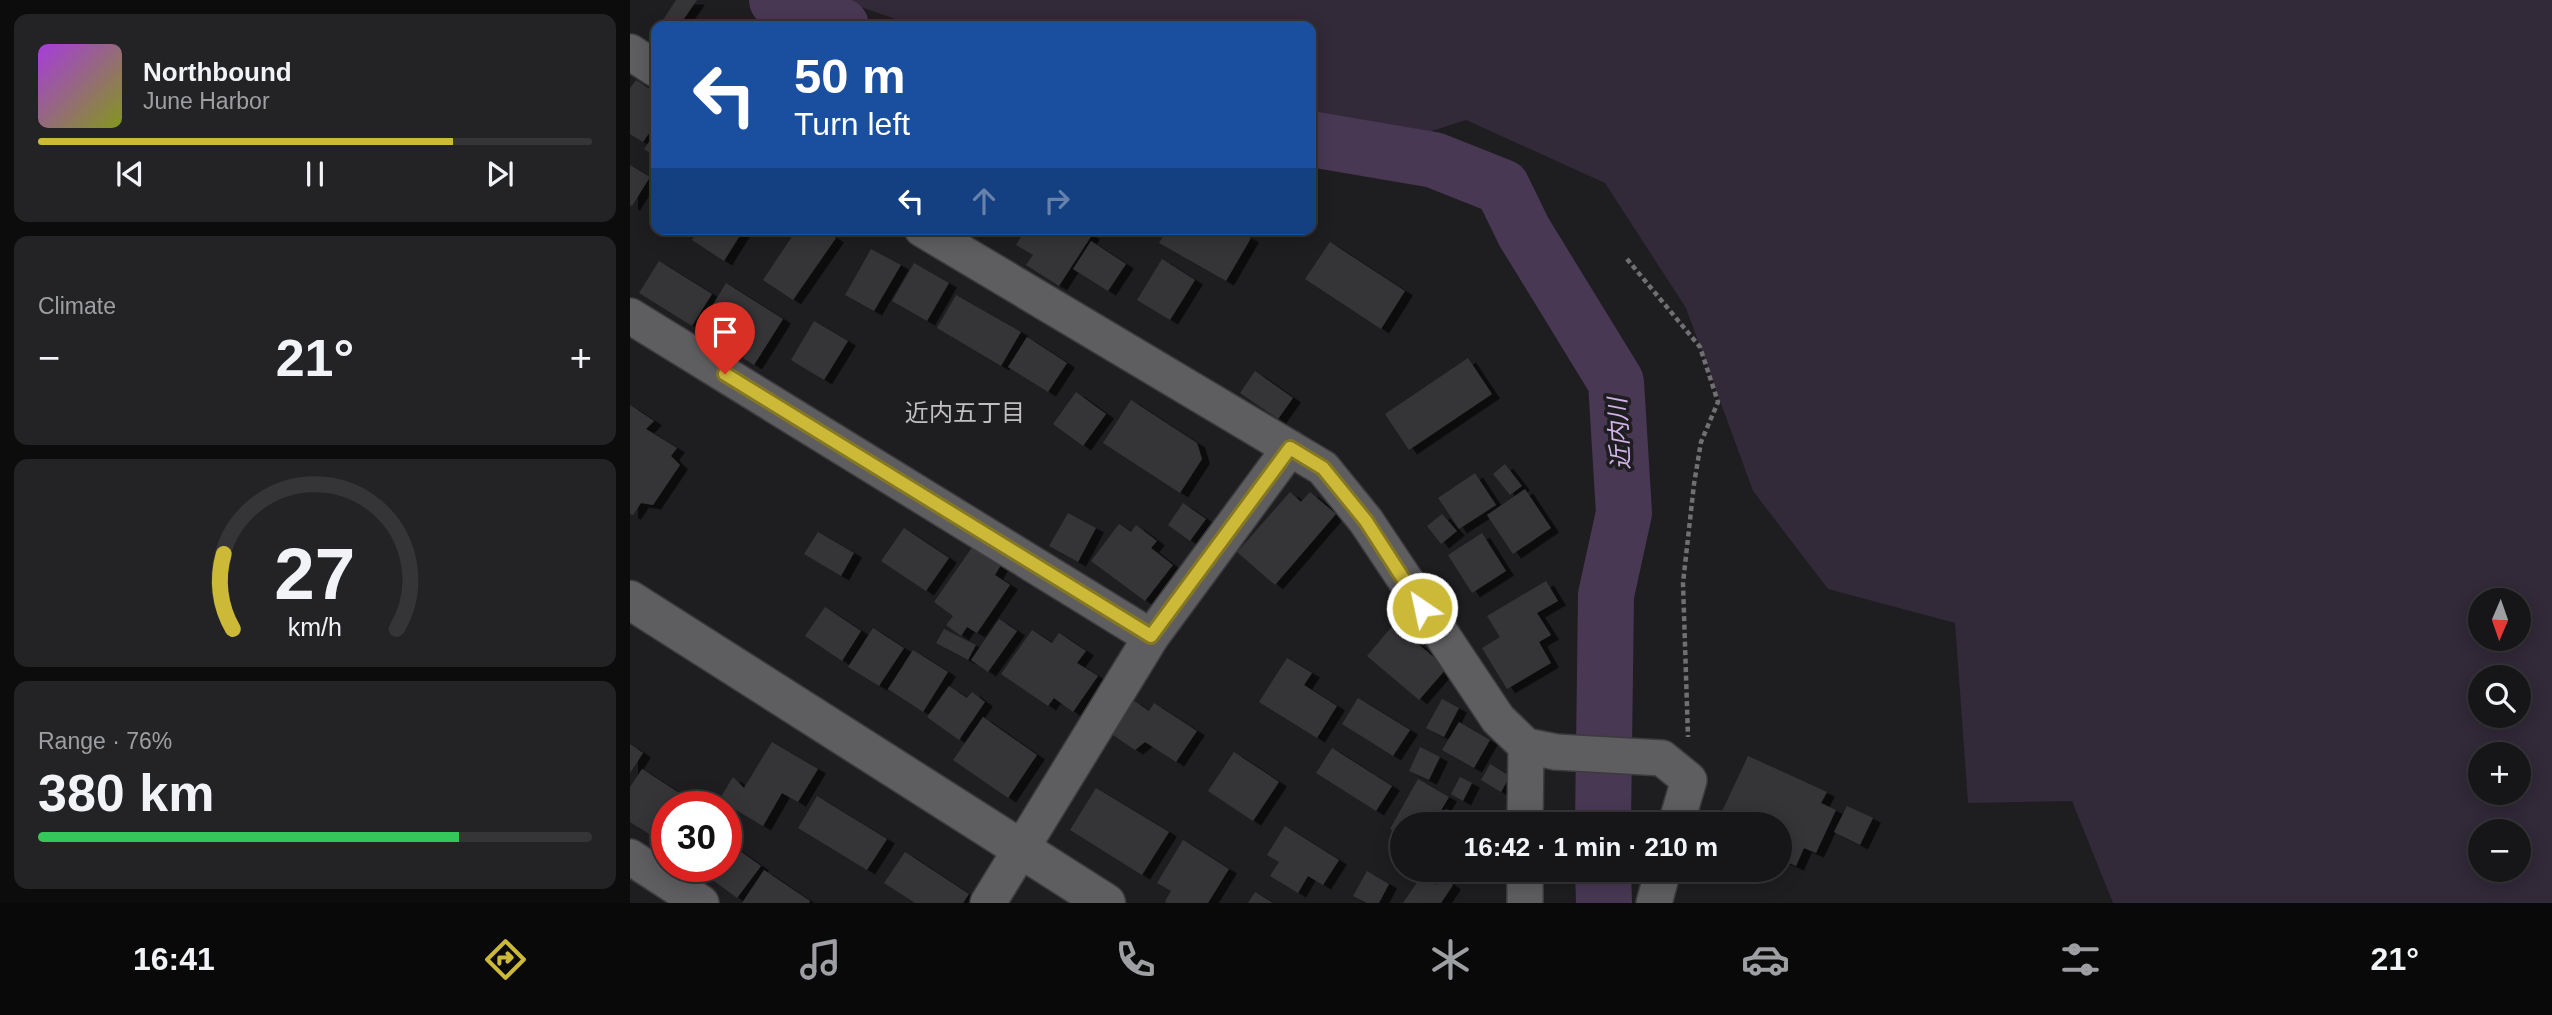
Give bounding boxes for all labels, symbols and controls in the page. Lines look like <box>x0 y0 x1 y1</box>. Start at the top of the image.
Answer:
icon: left <box>679 49 770 140</box>
text: 50 m <box>794 49 906 103</box>
text: Northbound <box>143 57 292 87</box>
text: June Harbor <box>143 88 270 114</box>
text: Turn left <box>794 106 910 142</box>
icon: previous <box>111 155 149 193</box>
icon: pause <box>296 155 334 193</box>
icon: next <box>481 155 519 193</box>
icon: left <box>892 182 930 220</box>
icon: ahead <box>965 182 1003 220</box>
icon: right <box>1038 182 1076 220</box>
text: Climate <box>38 293 116 319</box>
pin <box>695 302 755 374</box>
icon: arrive <box>706 313 744 351</box>
text: 21° <box>276 329 354 387</box>
text: − <box>38 337 60 379</box>
text: + <box>570 337 592 379</box>
water label: 近内川 <box>1603 394 1634 471</box>
district label: 近内五丁目 <box>905 399 1025 426</box>
text: 27 <box>275 533 355 614</box>
position arrow <box>1385 571 1459 645</box>
north arrow <box>2468 588 2530 651</box>
map controls <box>2468 588 2531 882</box>
text: km/h <box>288 612 342 640</box>
button: search <box>2468 665 2531 728</box>
text: Range · 76% <box>38 728 172 754</box>
button: + <box>2468 742 2531 805</box>
text: 380 km <box>38 764 214 822</box>
speed limit sign: 30 <box>651 791 742 882</box>
button: − <box>2468 819 2531 882</box>
text: 16:42 · 1 min · 210 m <box>1464 832 1718 862</box>
icon: directions <box>481 935 530 984</box>
icon: music <box>796 935 845 984</box>
icon: phone <box>1111 935 1160 984</box>
icon: climate <box>1426 935 1475 984</box>
icon: car <box>1741 935 1790 984</box>
icon: filters <box>2056 935 2105 984</box>
text: 16:41 <box>133 941 215 977</box>
text: 21° <box>2371 941 2419 977</box>

